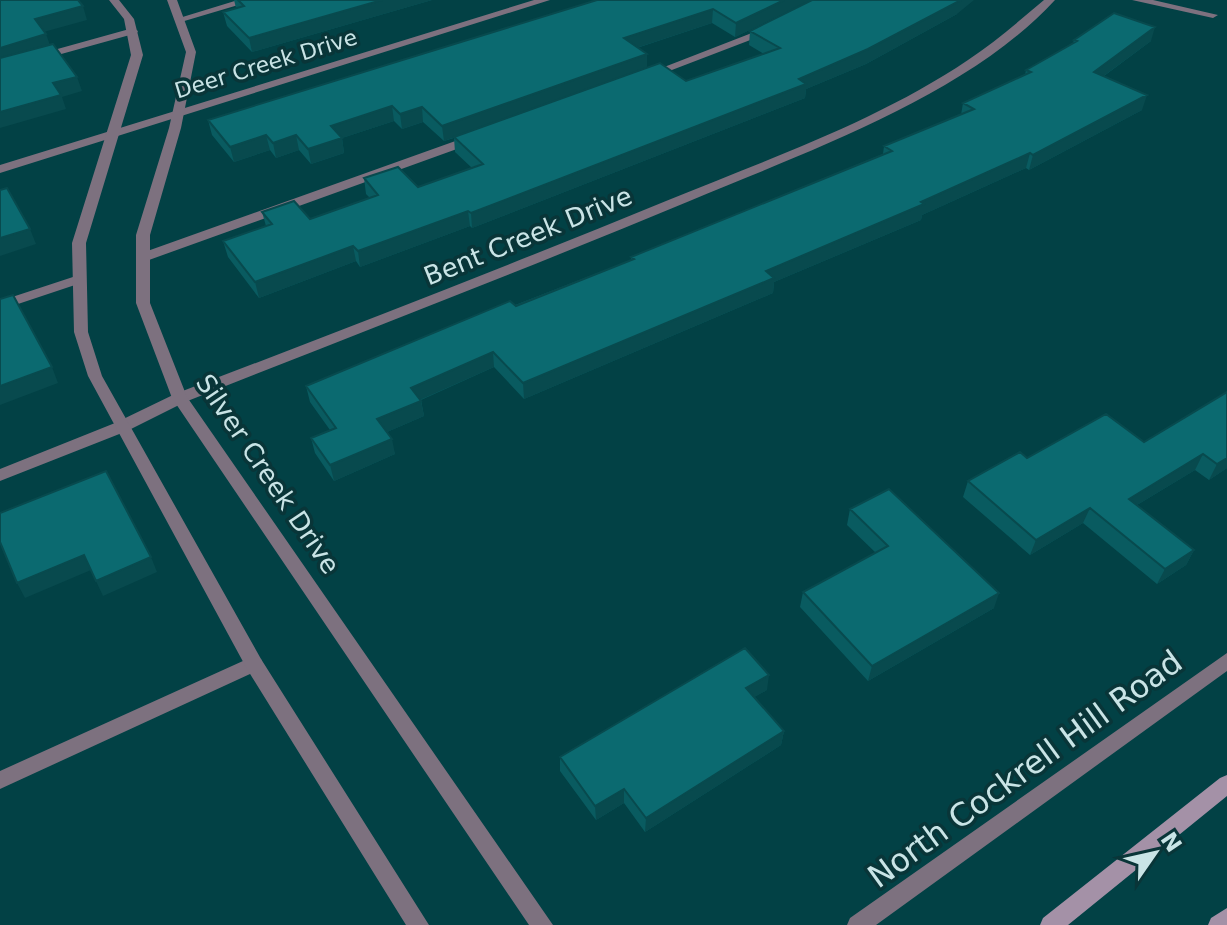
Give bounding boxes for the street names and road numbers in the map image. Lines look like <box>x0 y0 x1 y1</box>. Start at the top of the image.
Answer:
street label: Deer Creek Drive <box>172 24 360 104</box>
street label: Bent Creek Drive <box>420 181 636 291</box>
street label: Silver Creek Drive <box>190 369 346 579</box>
street label: North Cockrell Hill Road <box>860 642 1190 896</box>

